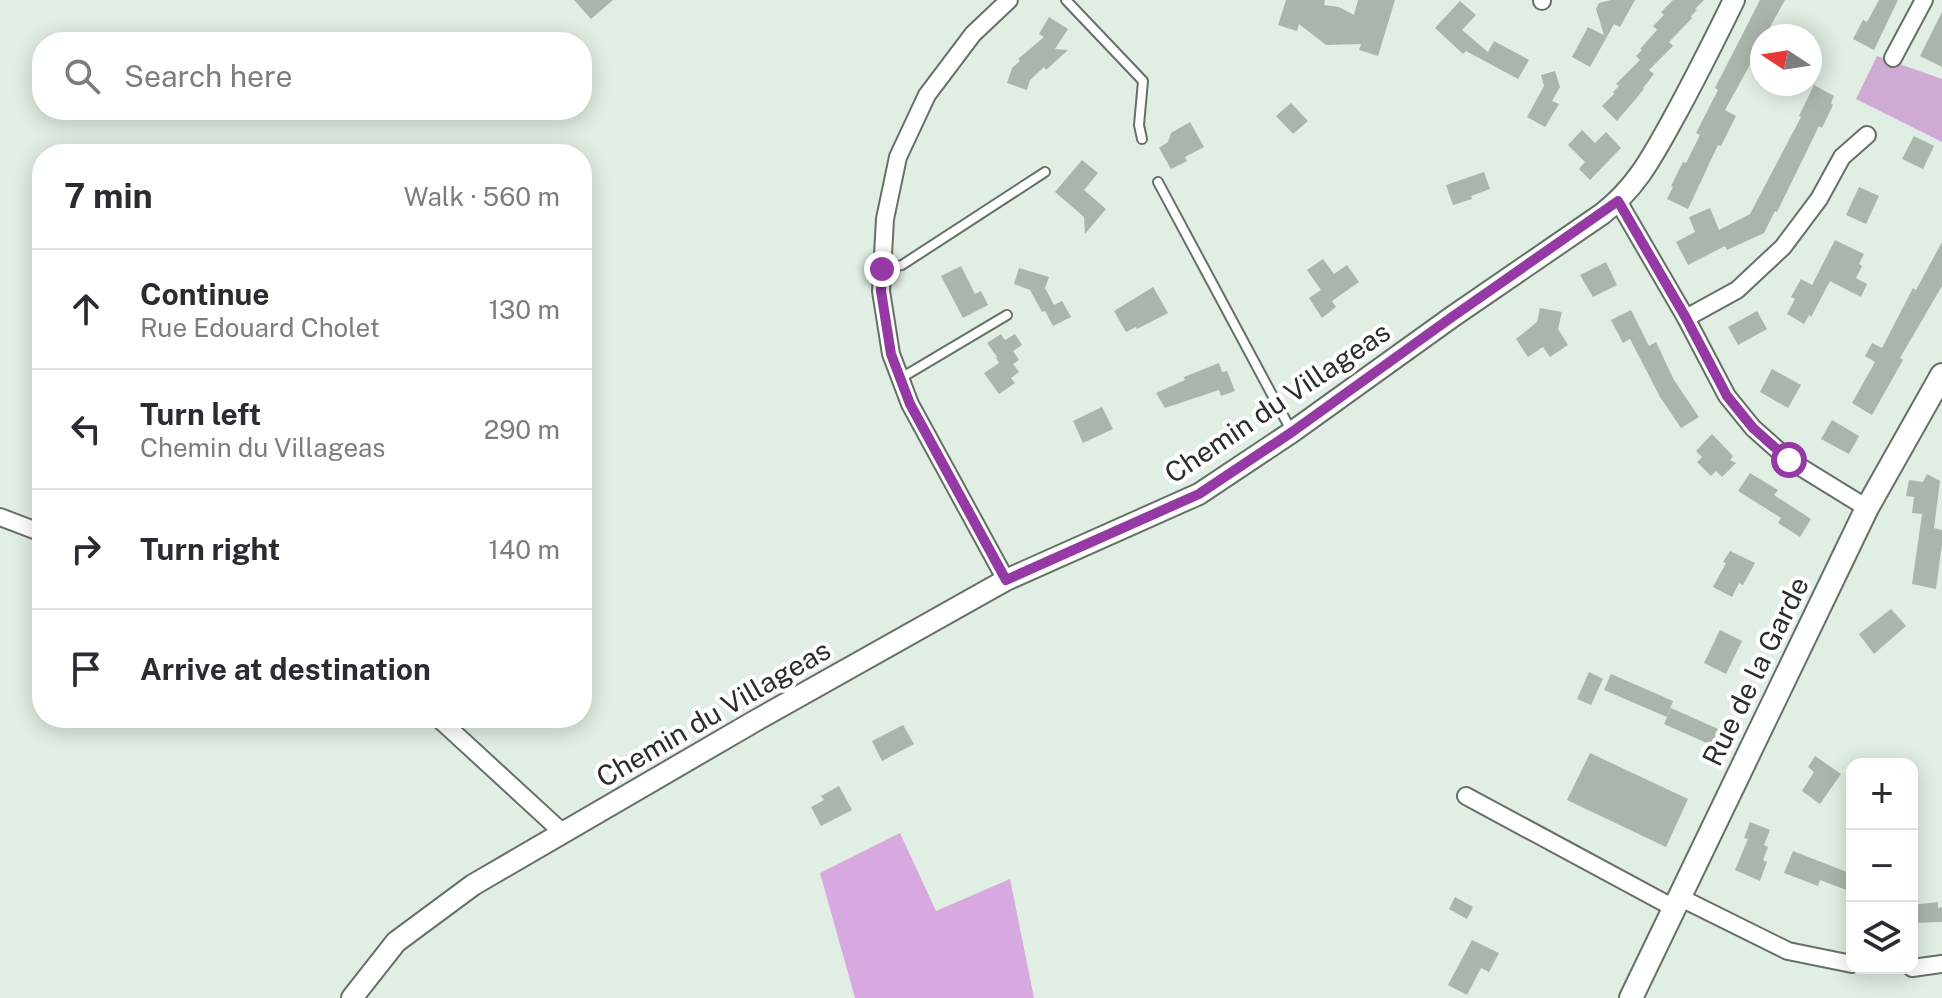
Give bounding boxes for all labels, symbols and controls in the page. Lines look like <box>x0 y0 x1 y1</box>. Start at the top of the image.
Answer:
north arrow <box>1750 24 1822 96</box>
search box <box>32 32 592 120</box>
icon: search <box>60 54 104 98</box>
text: Search here <box>124 58 292 94</box>
text: 7 min <box>64 176 153 216</box>
text: Walk · 560 m <box>404 181 560 212</box>
route end <box>864 251 900 287</box>
text: Continue <box>140 276 270 312</box>
icon: ahead <box>64 287 108 331</box>
text: 130 m <box>488 294 560 325</box>
text: Rue Edouard Cholet <box>140 312 380 343</box>
street label: Chemin du Villageas <box>1158 314 1396 490</box>
text: Turn left <box>140 396 261 432</box>
icon: left <box>64 407 108 451</box>
text: 290 m <box>484 414 560 445</box>
text: Chemin du Villageas <box>140 432 385 463</box>
route start <box>1771 442 1807 478</box>
icon: right <box>64 527 108 571</box>
text: Turn right <box>140 531 280 567</box>
text: 140 m <box>488 534 560 565</box>
street label: Rue de la Garde <box>1695 571 1815 771</box>
street label: Chemin du Villageas <box>590 633 836 793</box>
icon: arrive <box>64 647 108 691</box>
text: Arrive at destination <box>140 651 431 687</box>
map controls <box>1846 758 1918 974</box>
button: + <box>1846 758 1918 830</box>
button: − <box>1846 830 1918 902</box>
button: layers <box>1846 902 1918 974</box>

